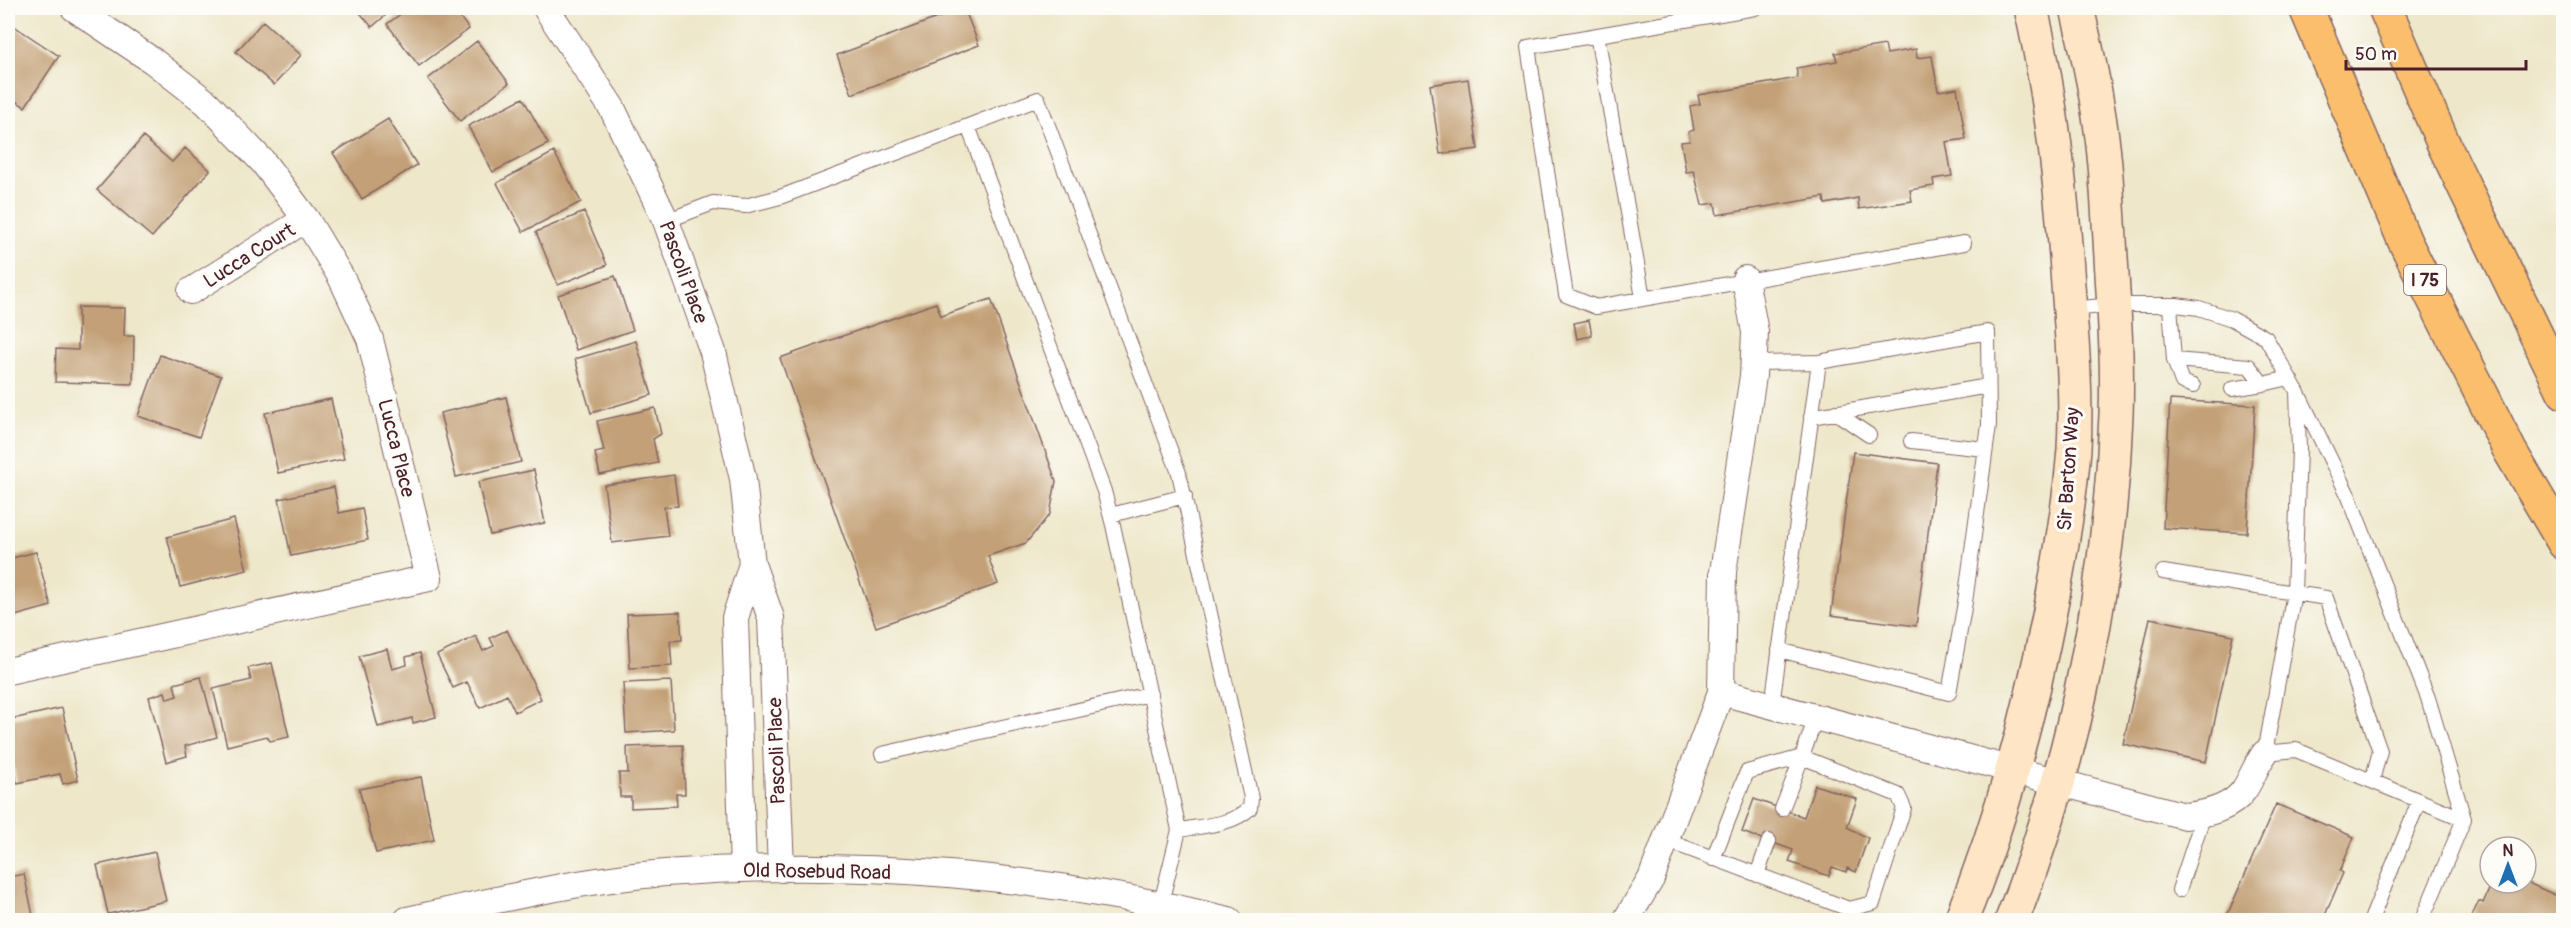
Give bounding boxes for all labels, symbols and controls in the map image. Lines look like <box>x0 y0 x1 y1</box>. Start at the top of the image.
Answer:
scale bar <box>2346 33 2526 71</box>
text: 50 m <box>2355 43 2397 66</box>
street label: Lucca Court <box>199 217 301 293</box>
street label: Pascoli Place <box>653 218 714 327</box>
road number: I 75 <box>2404 265 2446 295</box>
street label: Lucca Place <box>372 396 421 500</box>
street label: Sir Barton Way <box>2052 406 2085 532</box>
street label: Pascoli Place <box>762 697 791 805</box>
north arrow <box>2478 835 2538 895</box>
text: N <box>2503 841 2514 861</box>
street label: Old Rosebud Road <box>743 858 891 885</box>

